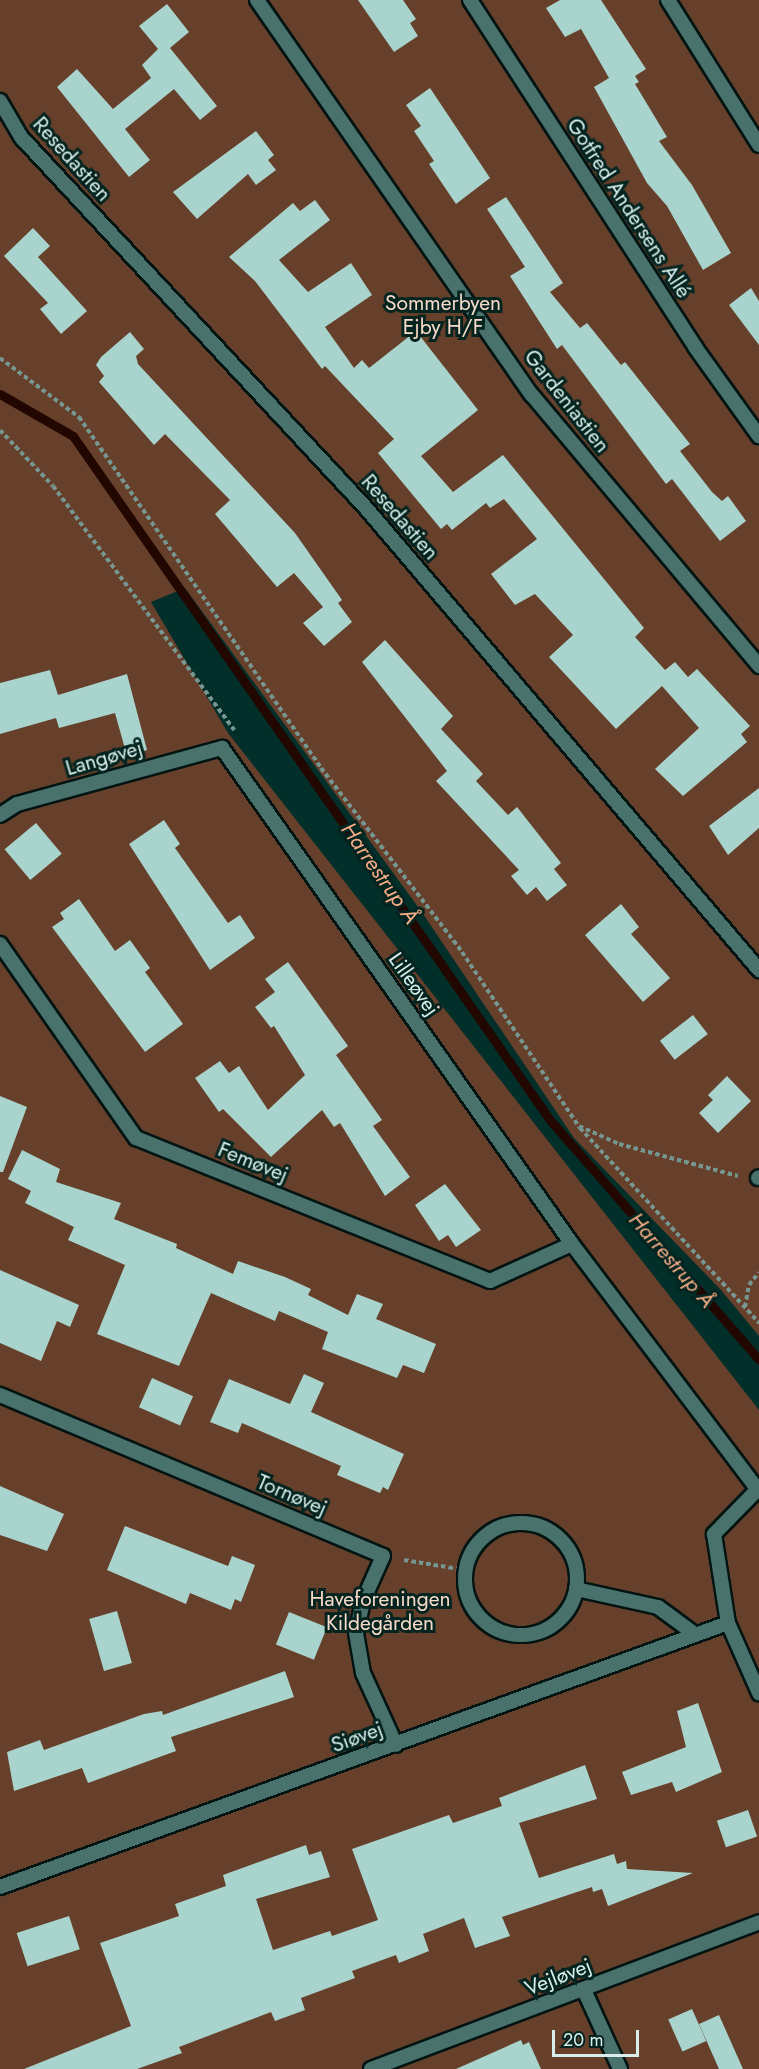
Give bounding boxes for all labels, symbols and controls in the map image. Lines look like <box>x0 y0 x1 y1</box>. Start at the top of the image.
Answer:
street label: Resedastien <box>28 112 116 206</box>
street label: Gotfred Andersens Allé <box>562 113 696 303</box>
park label: Sommerbyen Ejby H/F <box>385 290 501 340</box>
street label: Gardeniastien <box>519 344 615 458</box>
street label: Resedastien <box>356 469 444 565</box>
street label: Langøvej <box>63 735 145 781</box>
water label: Harrestrup Å <box>335 817 425 929</box>
street label: Lilleøvej <box>383 947 445 1021</box>
street label: Femøvej <box>214 1137 292 1187</box>
water label: Harrestrup Å <box>623 1207 721 1313</box>
street label: Tornøvej <box>253 1469 331 1521</box>
park label: Haveforeningen Kildegården <box>309 1586 451 1636</box>
street label: Siøvej <box>328 1716 386 1758</box>
street label: Vejløvej <box>521 1953 595 2001</box>
scale bar <box>555 2018 642 2056</box>
text: 20 m <box>563 2027 603 2053</box>

